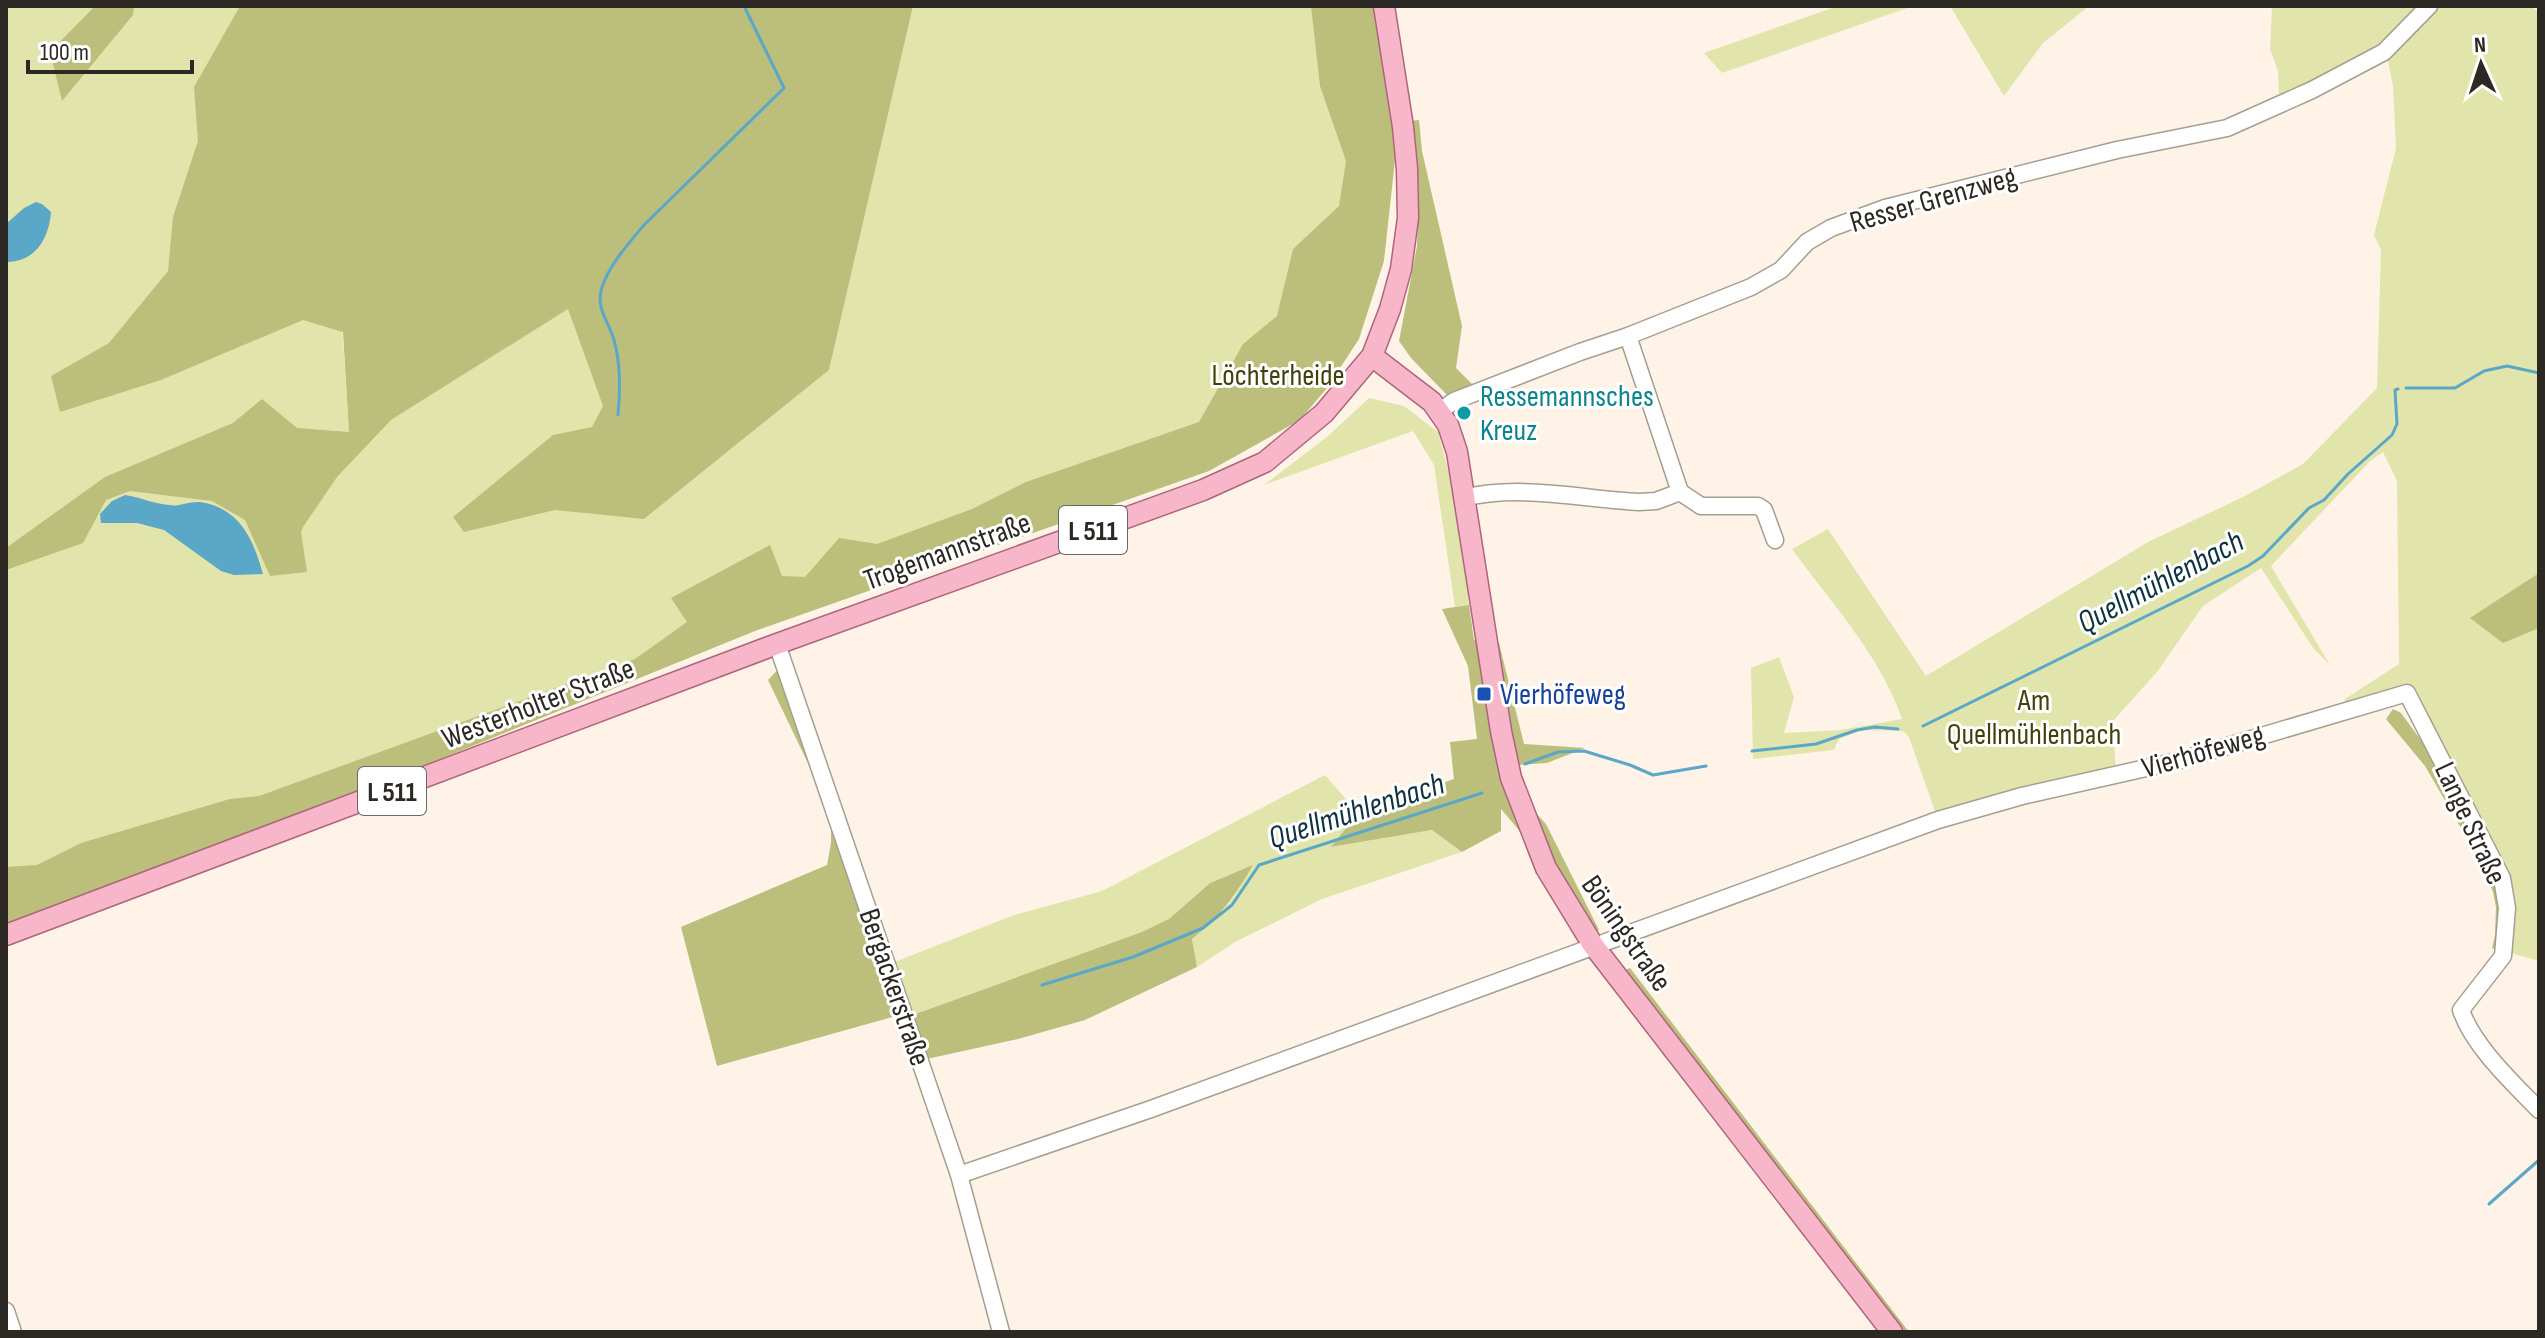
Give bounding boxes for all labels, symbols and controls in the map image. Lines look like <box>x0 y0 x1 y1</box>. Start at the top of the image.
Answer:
scale bar <box>28 24 192 74</box>
north arrow <box>2441 24 2521 104</box>
text: N <box>2473 32 2487 59</box>
text: 100 m <box>40 38 89 67</box>
street label: Resser Grenzweg <box>1846 159 2021 241</box>
park label: Löchterheide <box>1212 358 1344 394</box>
place label: Ressemannsches Kreuz <box>1480 379 1654 449</box>
marker: Ressemannsches Kreuz <box>1455 404 1473 422</box>
street label: Trogemannstraße <box>859 505 1036 599</box>
road number: L 511 <box>1059 506 1127 554</box>
water label: Quellmühlenbach <box>2071 522 2251 642</box>
street label: Westerholter Straße <box>437 651 640 757</box>
place label: Vierhöfeweg <box>1500 677 1626 713</box>
park label: Am Quellmühlenbach <box>1947 683 2121 753</box>
marker: Vierhöfeweg <box>1475 685 1493 703</box>
street label: Vierhöfeweg <box>2138 717 2269 787</box>
street label: Lange Straße <box>2426 757 2514 890</box>
water label: Quellmühlenbach <box>1263 765 1449 858</box>
road number: L 511 <box>358 767 426 815</box>
street label: Böningstraße <box>1573 869 1679 998</box>
street label: Bergackerstraße <box>850 904 938 1071</box>

